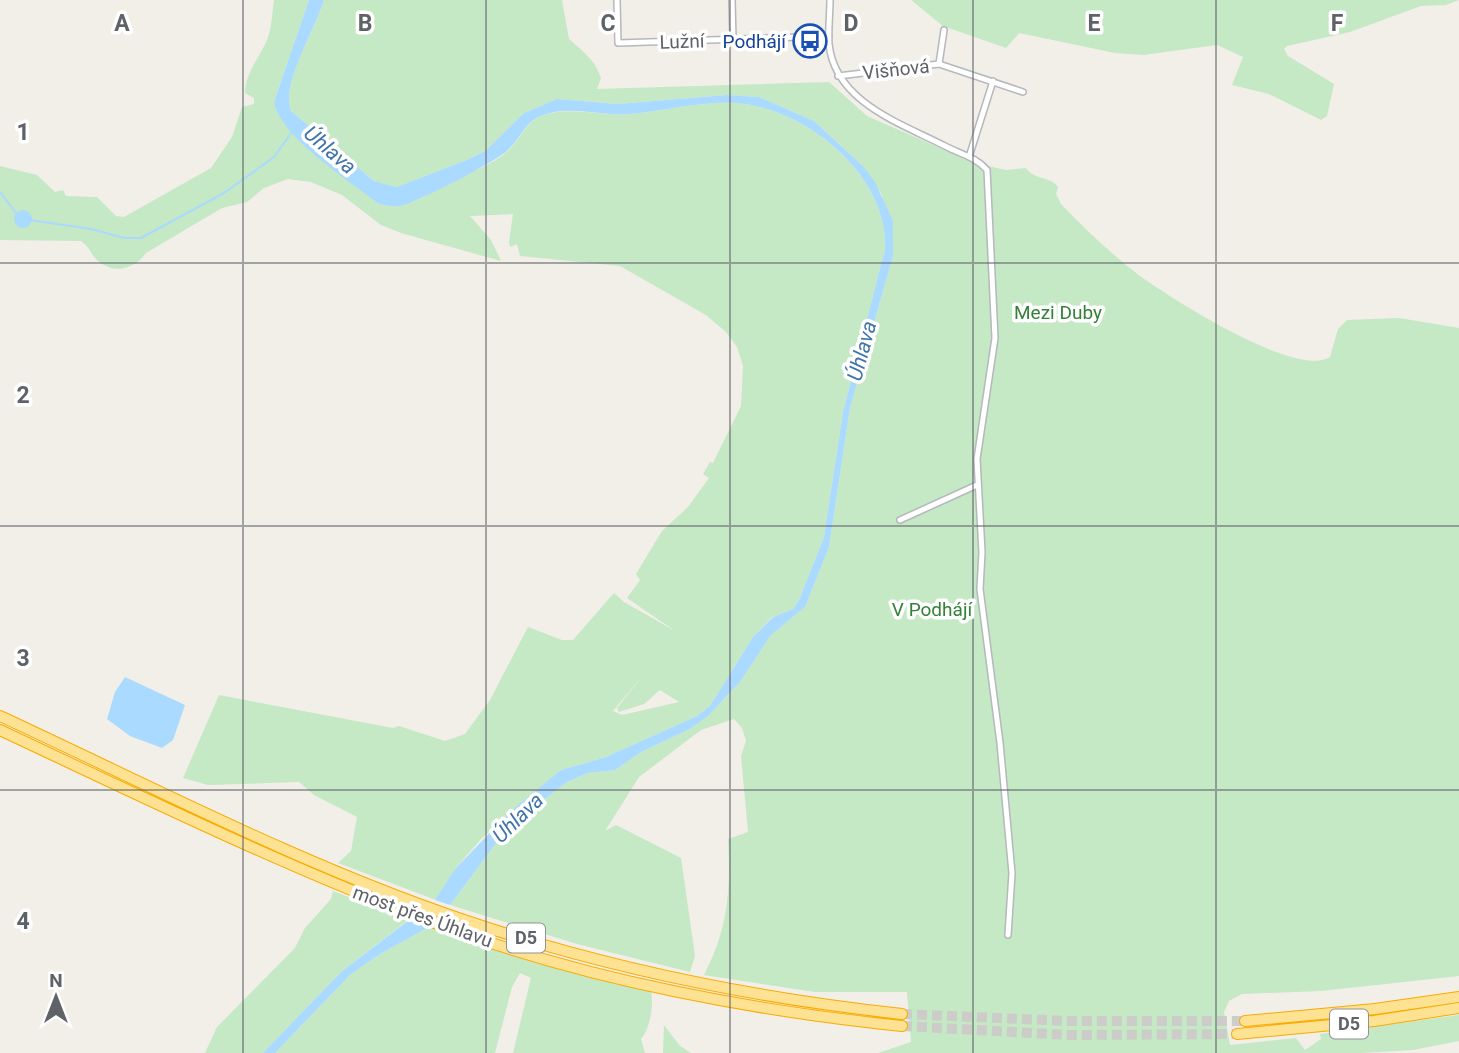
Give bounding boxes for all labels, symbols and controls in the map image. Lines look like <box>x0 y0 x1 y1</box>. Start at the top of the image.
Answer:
text: A <box>114 10 130 37</box>
text: B <box>358 10 372 37</box>
text: C <box>600 10 616 37</box>
text: D <box>844 10 858 37</box>
text: E <box>1088 10 1101 37</box>
text: F <box>1331 10 1344 37</box>
bus stop icon: Podhájí <box>791 22 829 60</box>
street label: Lužní <box>659 29 706 54</box>
place label: Podhájí <box>723 30 787 53</box>
street label: Višňová <box>861 55 931 84</box>
text: 1 <box>16 119 30 146</box>
water label: Úhlava <box>299 121 361 179</box>
park label: Mezi Duby <box>1014 301 1102 324</box>
water label: Úhlava <box>843 318 881 384</box>
text: 2 <box>16 382 30 409</box>
park label: V Podhájí <box>892 598 973 621</box>
text: 3 <box>16 645 30 672</box>
water label: Úhlava <box>488 788 548 848</box>
street label: most přes Úhlavu <box>350 881 496 952</box>
text: 4 <box>16 908 30 935</box>
road number: D5 <box>507 923 545 953</box>
north arrow <box>21 962 91 1032</box>
text: N <box>49 969 63 992</box>
road number: D5 <box>1330 1009 1368 1038</box>

